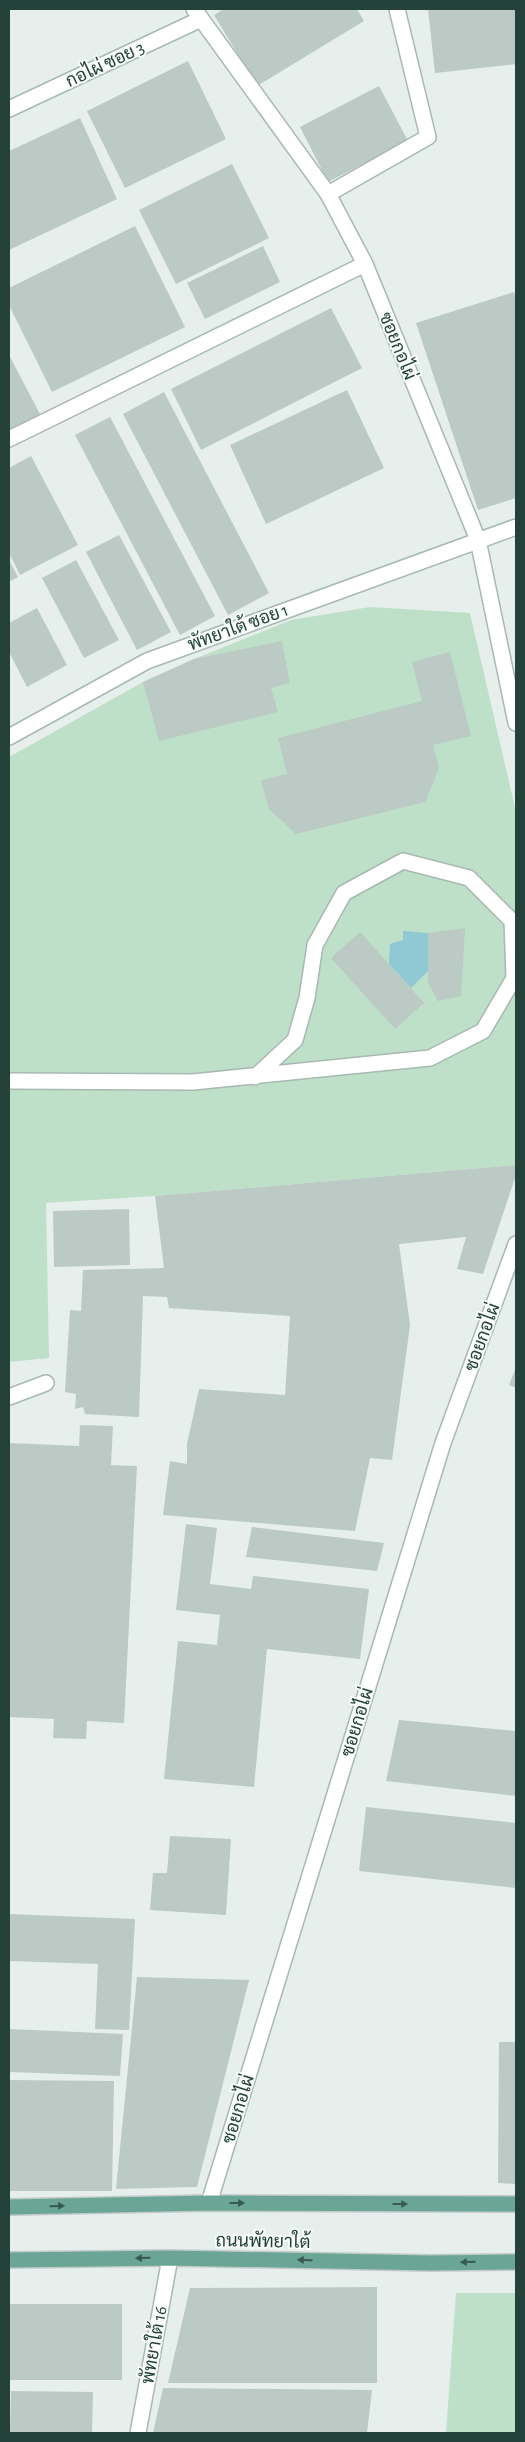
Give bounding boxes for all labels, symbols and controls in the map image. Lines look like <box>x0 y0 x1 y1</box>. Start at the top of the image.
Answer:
street label: กอไผ่ ซอย 3 <box>61 34 148 91</box>
street label: ซอยกอไผ่ <box>375 308 423 383</box>
street label: พัทยาใต้ ซอย 1 <box>184 597 291 654</box>
street label: ซอยกอไผ่ <box>458 1299 504 1374</box>
street label: ซอยกอไผ่ <box>334 1684 377 1759</box>
street label: ซอยกอไผ่ <box>215 2071 258 2146</box>
one-way arrow <box>230 2199 246 2207</box>
one-way arrow <box>392 2200 408 2208</box>
one-way arrow <box>50 2202 66 2210</box>
street label: ถนนพัทยาใต้ <box>215 2227 312 2252</box>
one-way arrow <box>134 2254 150 2262</box>
one-way arrow <box>297 2256 313 2264</box>
one-way arrow <box>459 2258 475 2266</box>
street label: พัทยาใต้ 16 <box>134 2304 171 2386</box>

